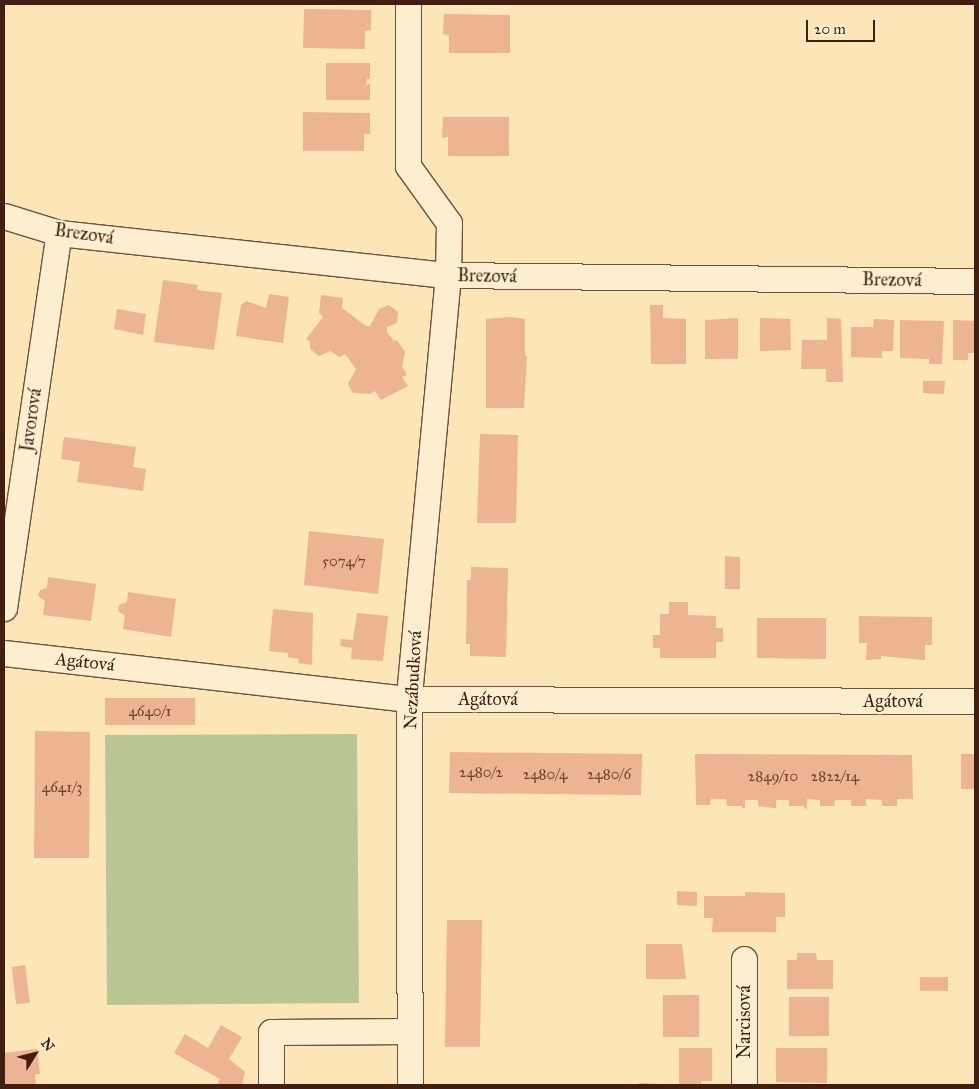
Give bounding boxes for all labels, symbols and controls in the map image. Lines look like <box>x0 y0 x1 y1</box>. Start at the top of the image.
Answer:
scale bar <box>809 10 878 42</box>
text: 20 m <box>814 20 846 38</box>
street label: Brezová <box>53 219 115 249</box>
street label: Brezová <box>457 265 517 287</box>
street label: Brezová <box>862 269 922 291</box>
street label: Javorová <box>16 387 46 453</box>
house number: 5074/7 <box>322 553 366 571</box>
street label: Nezábudková <box>400 630 426 730</box>
street label: Agátová <box>54 648 116 676</box>
street label: Agátová <box>458 688 518 710</box>
street label: Agátová <box>863 690 923 712</box>
house number: 4640/1 <box>128 703 172 721</box>
house number: 2480/2 <box>459 764 503 782</box>
house number: 2480/4 <box>523 766 567 784</box>
house number: 2480/6 <box>587 766 631 784</box>
house number: 2849/10 <box>748 768 798 786</box>
house number: 2822/14 <box>811 768 859 786</box>
house number: 4641/3 <box>42 779 82 797</box>
street label: Narcisová <box>733 985 755 1059</box>
north arrow <box>10 1029 60 1079</box>
text: N <box>37 1035 58 1055</box>

